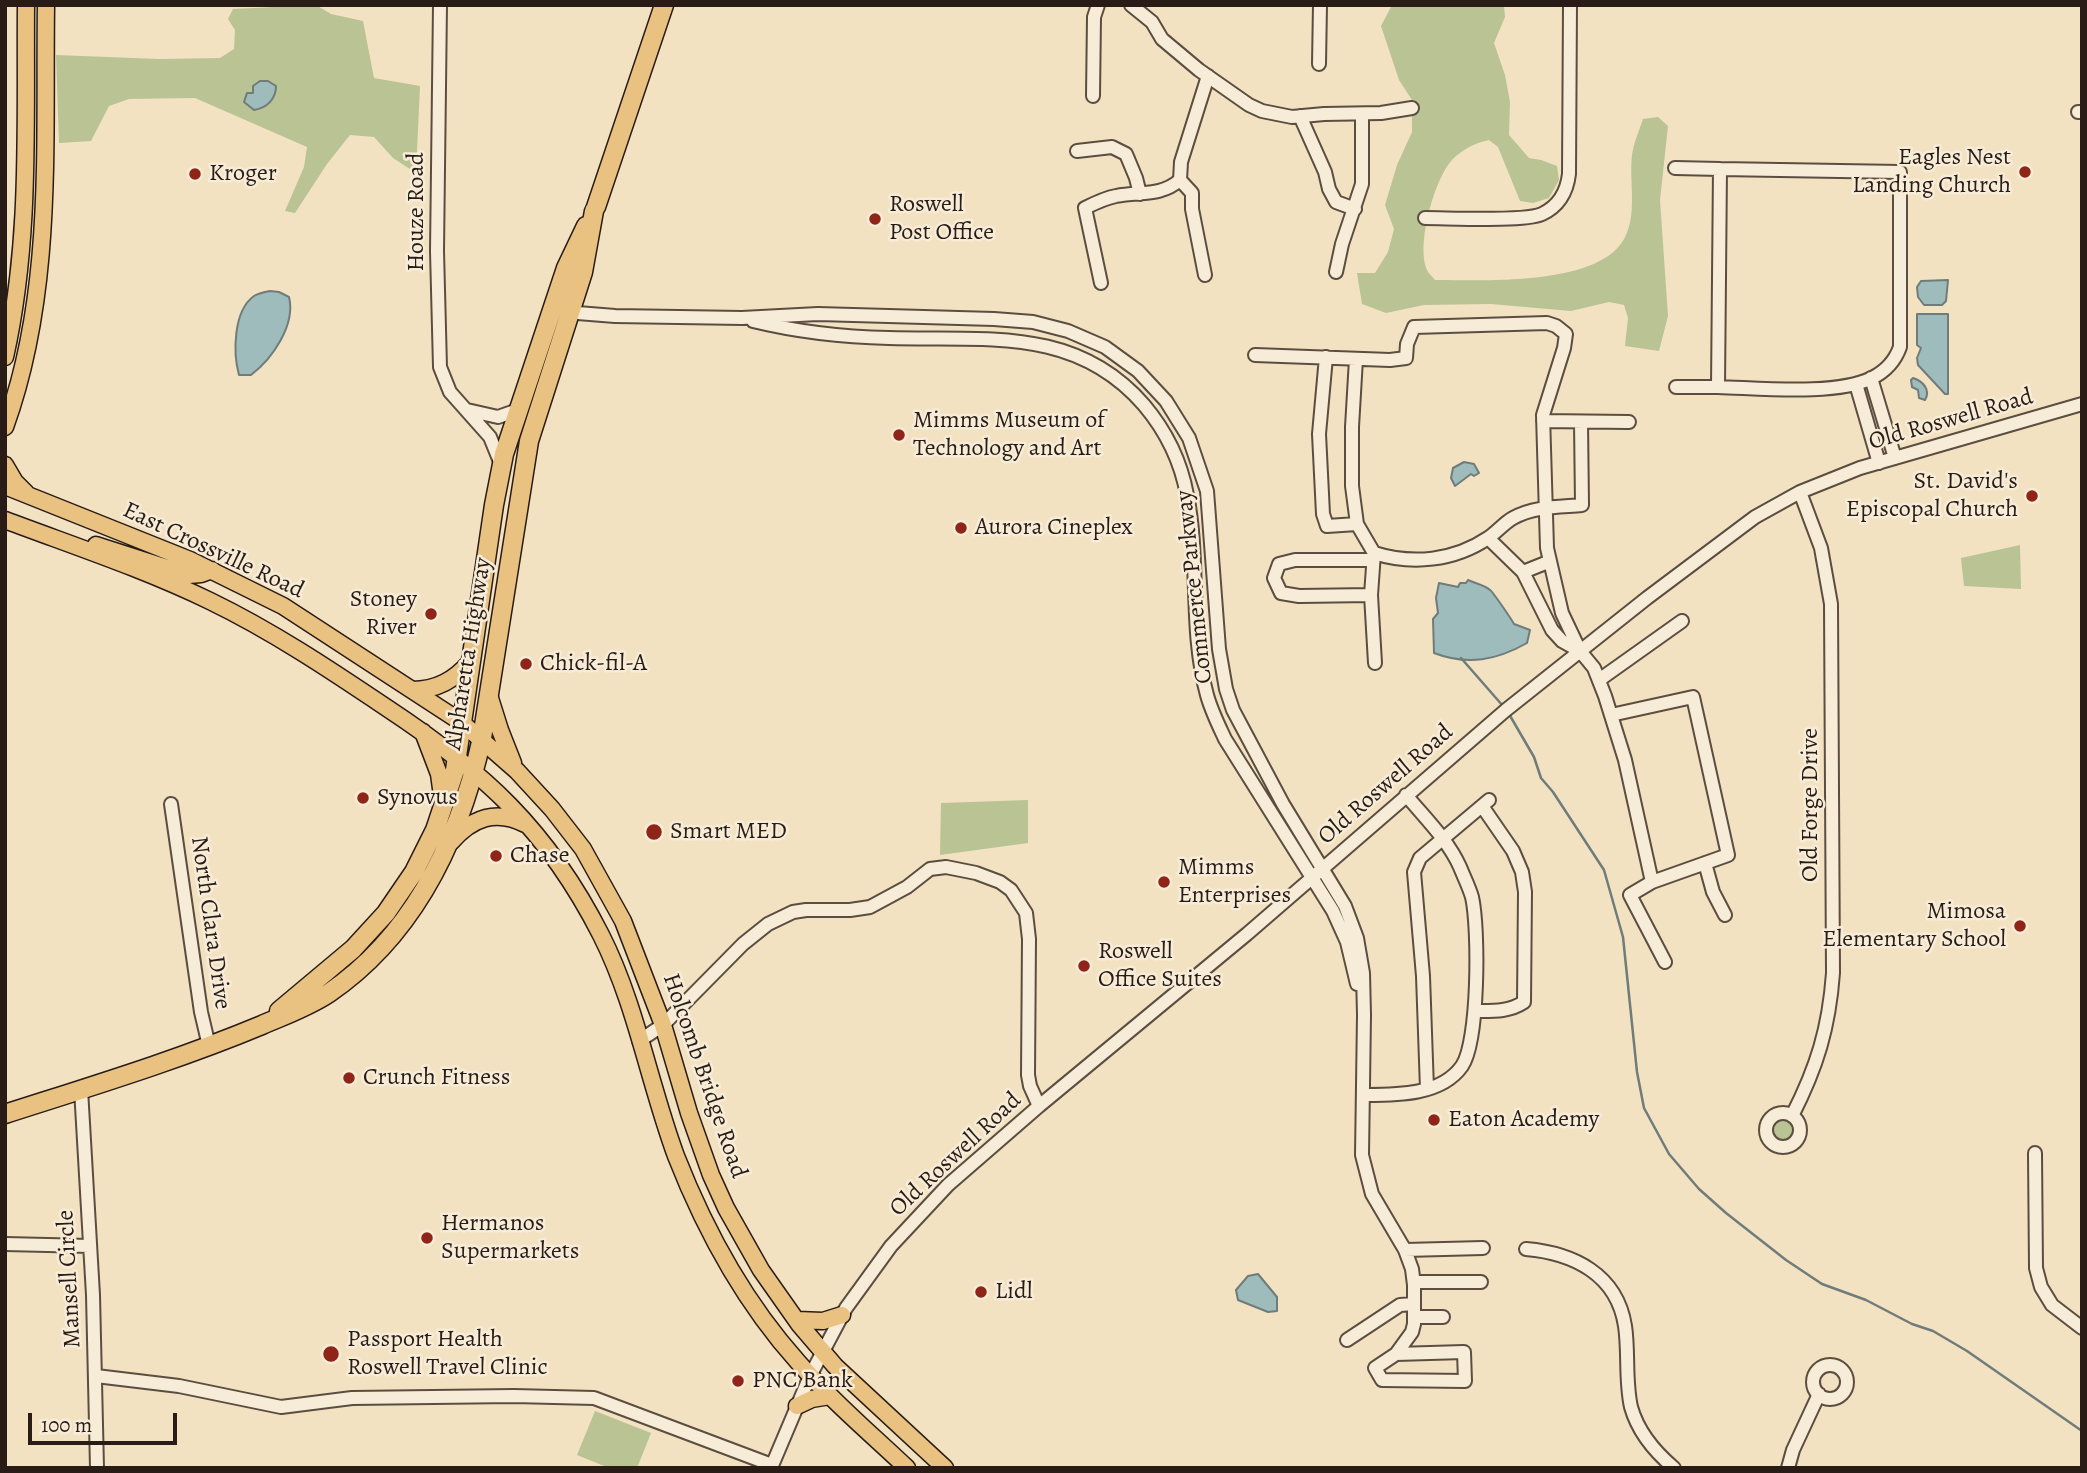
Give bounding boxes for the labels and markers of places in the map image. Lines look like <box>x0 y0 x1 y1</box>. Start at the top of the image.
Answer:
place label: Eagles Nest Landing Church <box>1852 144 2011 200</box>
place label: Kroger <box>209 160 277 188</box>
marker: Eagles Nest Landing Church <box>2017 164 2033 180</box>
marker: Kroger <box>187 166 203 182</box>
place label: Roswell Post Office <box>889 191 994 247</box>
marker: Roswell Post Office <box>867 211 883 227</box>
place label: Mimms Museum of Technology and Art <box>913 407 1105 463</box>
marker: Mimms Museum of Technology and Art <box>891 427 907 443</box>
place label: St. David's Episcopal Church <box>1846 468 2018 524</box>
marker: St. David's Episcopal Church <box>2024 488 2040 504</box>
place label: Aurora Cineplex <box>975 514 1133 542</box>
marker: Aurora Cineplex <box>953 520 969 536</box>
place label: Stoney River <box>350 586 417 642</box>
marker: Stoney River <box>423 606 439 622</box>
place label: Chick-fil-A <box>540 650 647 678</box>
marker: Chick-fil-A <box>518 656 534 672</box>
place label: Synovus <box>377 784 458 812</box>
marker: Synovus <box>355 790 371 806</box>
place label: Smart MED <box>670 818 787 846</box>
marker: Smart MED <box>644 822 664 842</box>
place label: Chase <box>510 842 569 870</box>
marker: Chase <box>488 848 504 864</box>
place label: Mimms Enterprises <box>1178 854 1291 910</box>
marker: Mimms Enterprises <box>1156 874 1172 890</box>
place label: Mimosa Elementary School <box>1822 898 2006 954</box>
marker: Mimosa Elementary School <box>2012 918 2028 934</box>
place label: Roswell Office Suites <box>1098 938 1222 994</box>
marker: Roswell Office Suites <box>1076 958 1092 974</box>
place label: Crunch Fitness <box>363 1064 510 1092</box>
marker: Crunch Fitness <box>341 1070 357 1086</box>
place label: Eaton Academy <box>1448 1106 1599 1134</box>
marker: Eaton Academy <box>1426 1112 1442 1128</box>
place label: Hermanos Supermarkets <box>441 1210 579 1266</box>
marker: Hermanos Supermarkets <box>419 1230 435 1246</box>
place label: Lidl <box>995 1278 1033 1306</box>
marker: Lidl <box>973 1284 989 1300</box>
place label: Passport Health Roswell Travel Clinic <box>347 1326 548 1382</box>
marker: Passport Health Roswell Travel Clinic <box>321 1344 341 1364</box>
place label: PNC Bank <box>752 1367 853 1395</box>
marker: PNC Bank <box>730 1373 746 1389</box>

